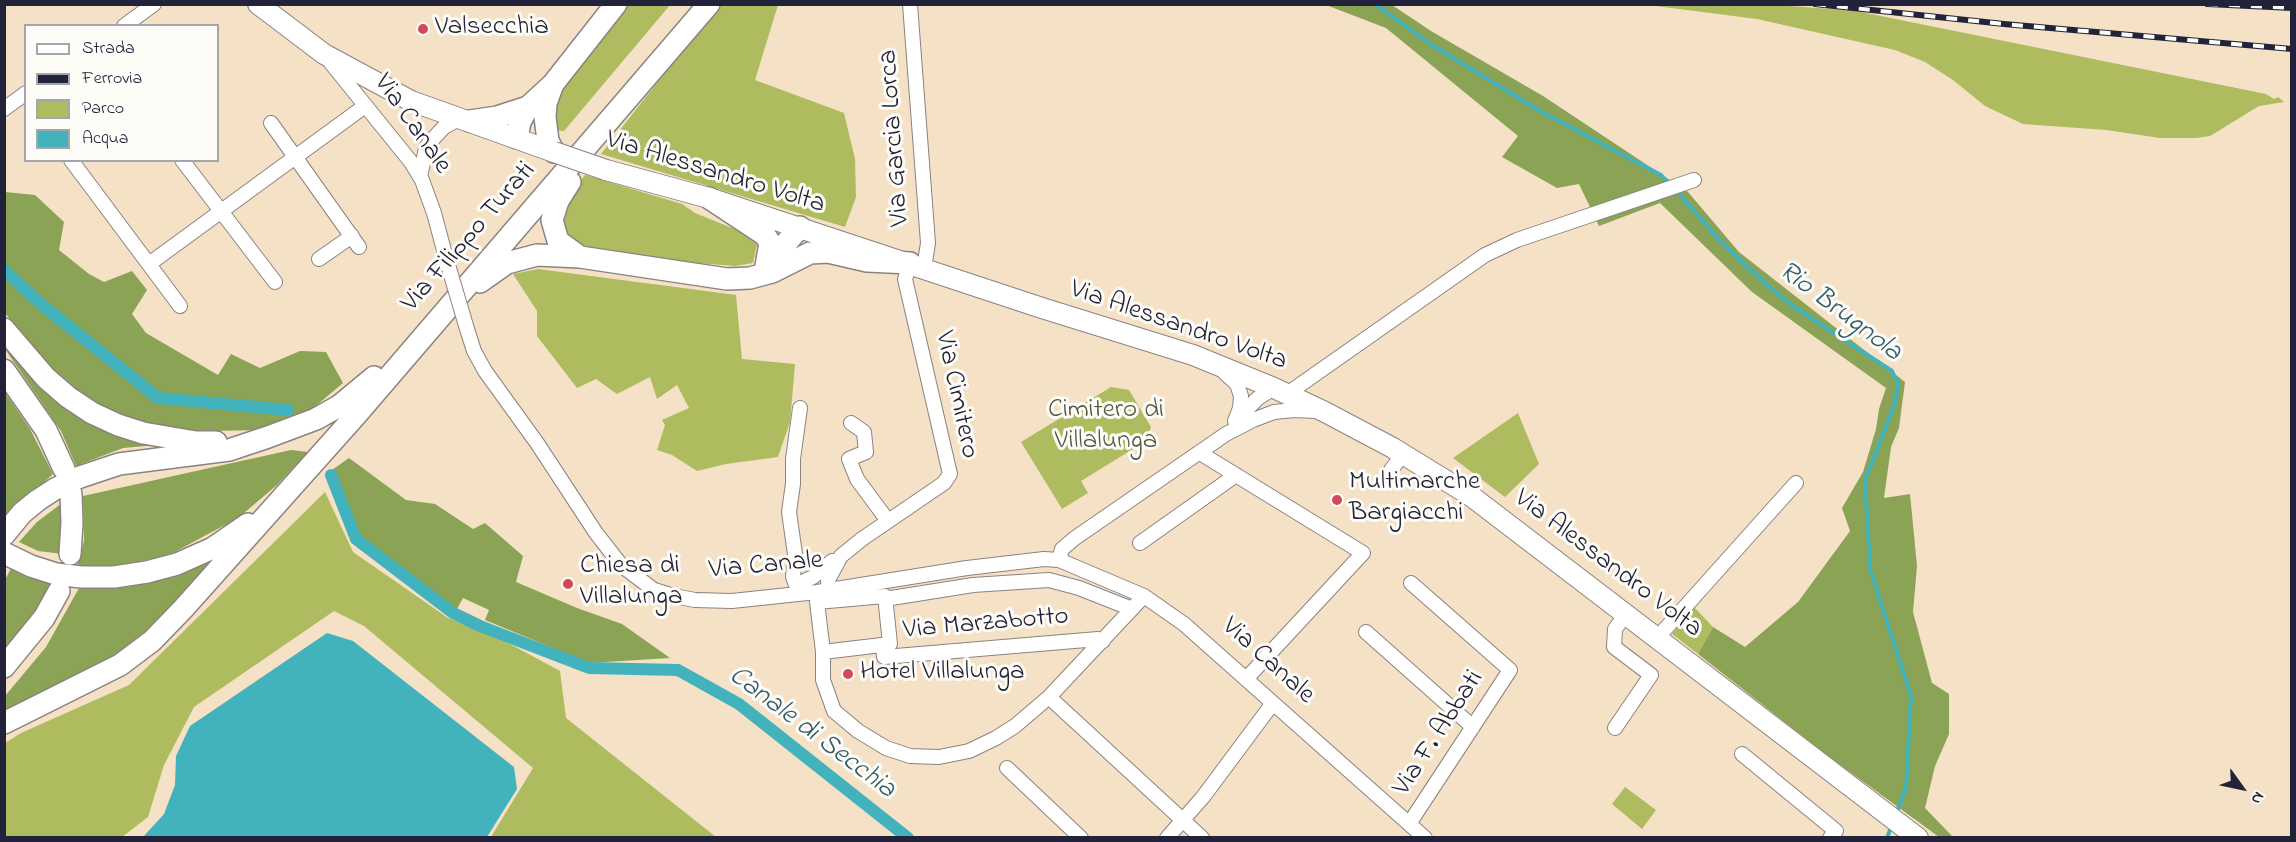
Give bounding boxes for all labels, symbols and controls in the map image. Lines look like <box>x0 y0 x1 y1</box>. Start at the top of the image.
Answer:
place label: Valsecchia <box>435 13 549 45</box>
marker: Valsecchia <box>416 22 430 36</box>
legend <box>24 24 219 162</box>
text: Strada <box>82 36 135 62</box>
street label: Via Garcia Lorca <box>874 48 918 228</box>
text: Ferrovia <box>82 66 142 92</box>
street label: Via Canale <box>365 69 457 181</box>
text: Parco <box>82 96 124 122</box>
street label: Via Alessandro Volta <box>602 125 828 223</box>
text: Acqua <box>82 126 129 152</box>
street label: Via Filippo Turati <box>396 156 544 320</box>
water label: Rio Brugnola <box>1771 256 1907 370</box>
street label: Via Alessandro Volta <box>1065 275 1291 379</box>
street label: Via Cimitero <box>926 328 984 462</box>
park label: Cimitero di Villalunga <box>1048 396 1164 459</box>
place label: Multimarche Bargiacchi <box>1349 468 1480 531</box>
street label: Via Alessandro Volta <box>1506 484 1708 646</box>
marker: Multimarche Bargiacchi <box>1330 493 1344 507</box>
street label: Via Canale <box>708 546 824 588</box>
place label: Chiesa di Villalunga <box>580 552 682 615</box>
marker: Chiesa di Villalunga <box>561 577 575 591</box>
street label: Via Marzabotto <box>902 602 1070 648</box>
street label: Via Canale <box>1214 612 1320 712</box>
place label: Hotel Villalunga <box>860 658 1025 690</box>
water label: Canale di Secchia <box>721 660 901 808</box>
street label: Via F. Abbati <box>1388 665 1492 803</box>
marker: Hotel Villalunga <box>841 667 855 681</box>
north arrow <box>2212 758 2272 818</box>
text: N <box>2244 787 2270 809</box>

